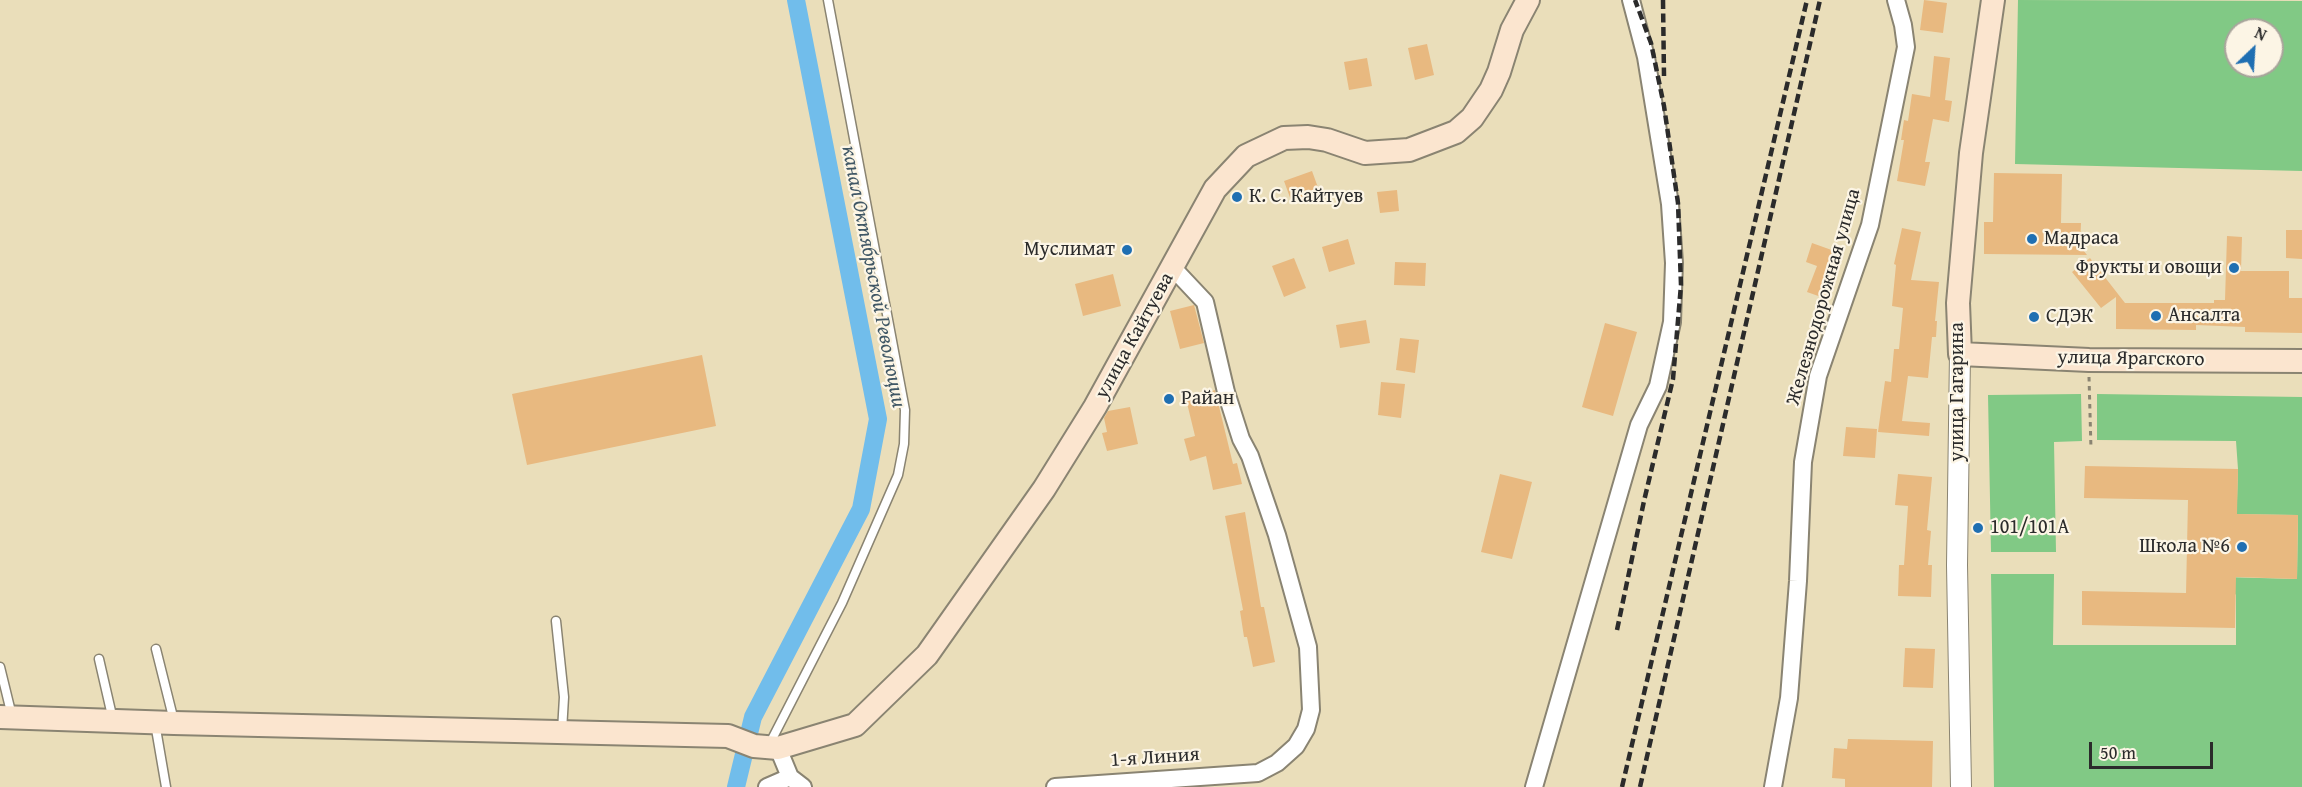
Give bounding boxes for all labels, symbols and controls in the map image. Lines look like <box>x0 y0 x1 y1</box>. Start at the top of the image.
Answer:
north arrow <box>2224 18 2284 78</box>
text: N <box>2251 20 2271 47</box>
water label: канал Октябрьской Революции <box>835 144 911 410</box>
place label: К. С. Кайтуев <box>1249 185 1363 209</box>
street label: Железнодорожная улица <box>1782 186 1866 408</box>
marker: К. С. Кайтуев <box>1230 190 1244 204</box>
place label: Мадраса <box>2044 227 2119 251</box>
marker: Мадраса <box>2025 232 2039 246</box>
place label: Муслимат <box>1024 238 1115 262</box>
marker: Муслимат <box>1120 243 1134 257</box>
place label: Фрукты и овощи <box>2076 256 2222 280</box>
marker: Фрукты и овощи <box>2227 261 2241 275</box>
street label: улица Кайтуева <box>1090 269 1180 403</box>
place label: Ансалта <box>2168 304 2240 328</box>
place label: СДЭК <box>2046 305 2093 329</box>
marker: Ансалта <box>2149 309 2163 323</box>
marker: СДЭК <box>2027 310 2041 324</box>
street label: улица Гагарина <box>1946 322 1970 462</box>
street label: улица Ярагского <box>2057 346 2205 372</box>
place label: Райан <box>1181 387 1234 411</box>
marker: Райан <box>1162 392 1176 406</box>
place label: 101/101А <box>1990 516 2069 540</box>
marker: 101/101А <box>1971 521 1985 535</box>
place label: Школа №6 <box>2139 535 2230 559</box>
marker: Школа №6 <box>2235 540 2249 554</box>
scale bar <box>2092 730 2216 768</box>
text: 50 m <box>2100 739 2136 766</box>
street label: 1-я Линия <box>1110 743 1200 773</box>

